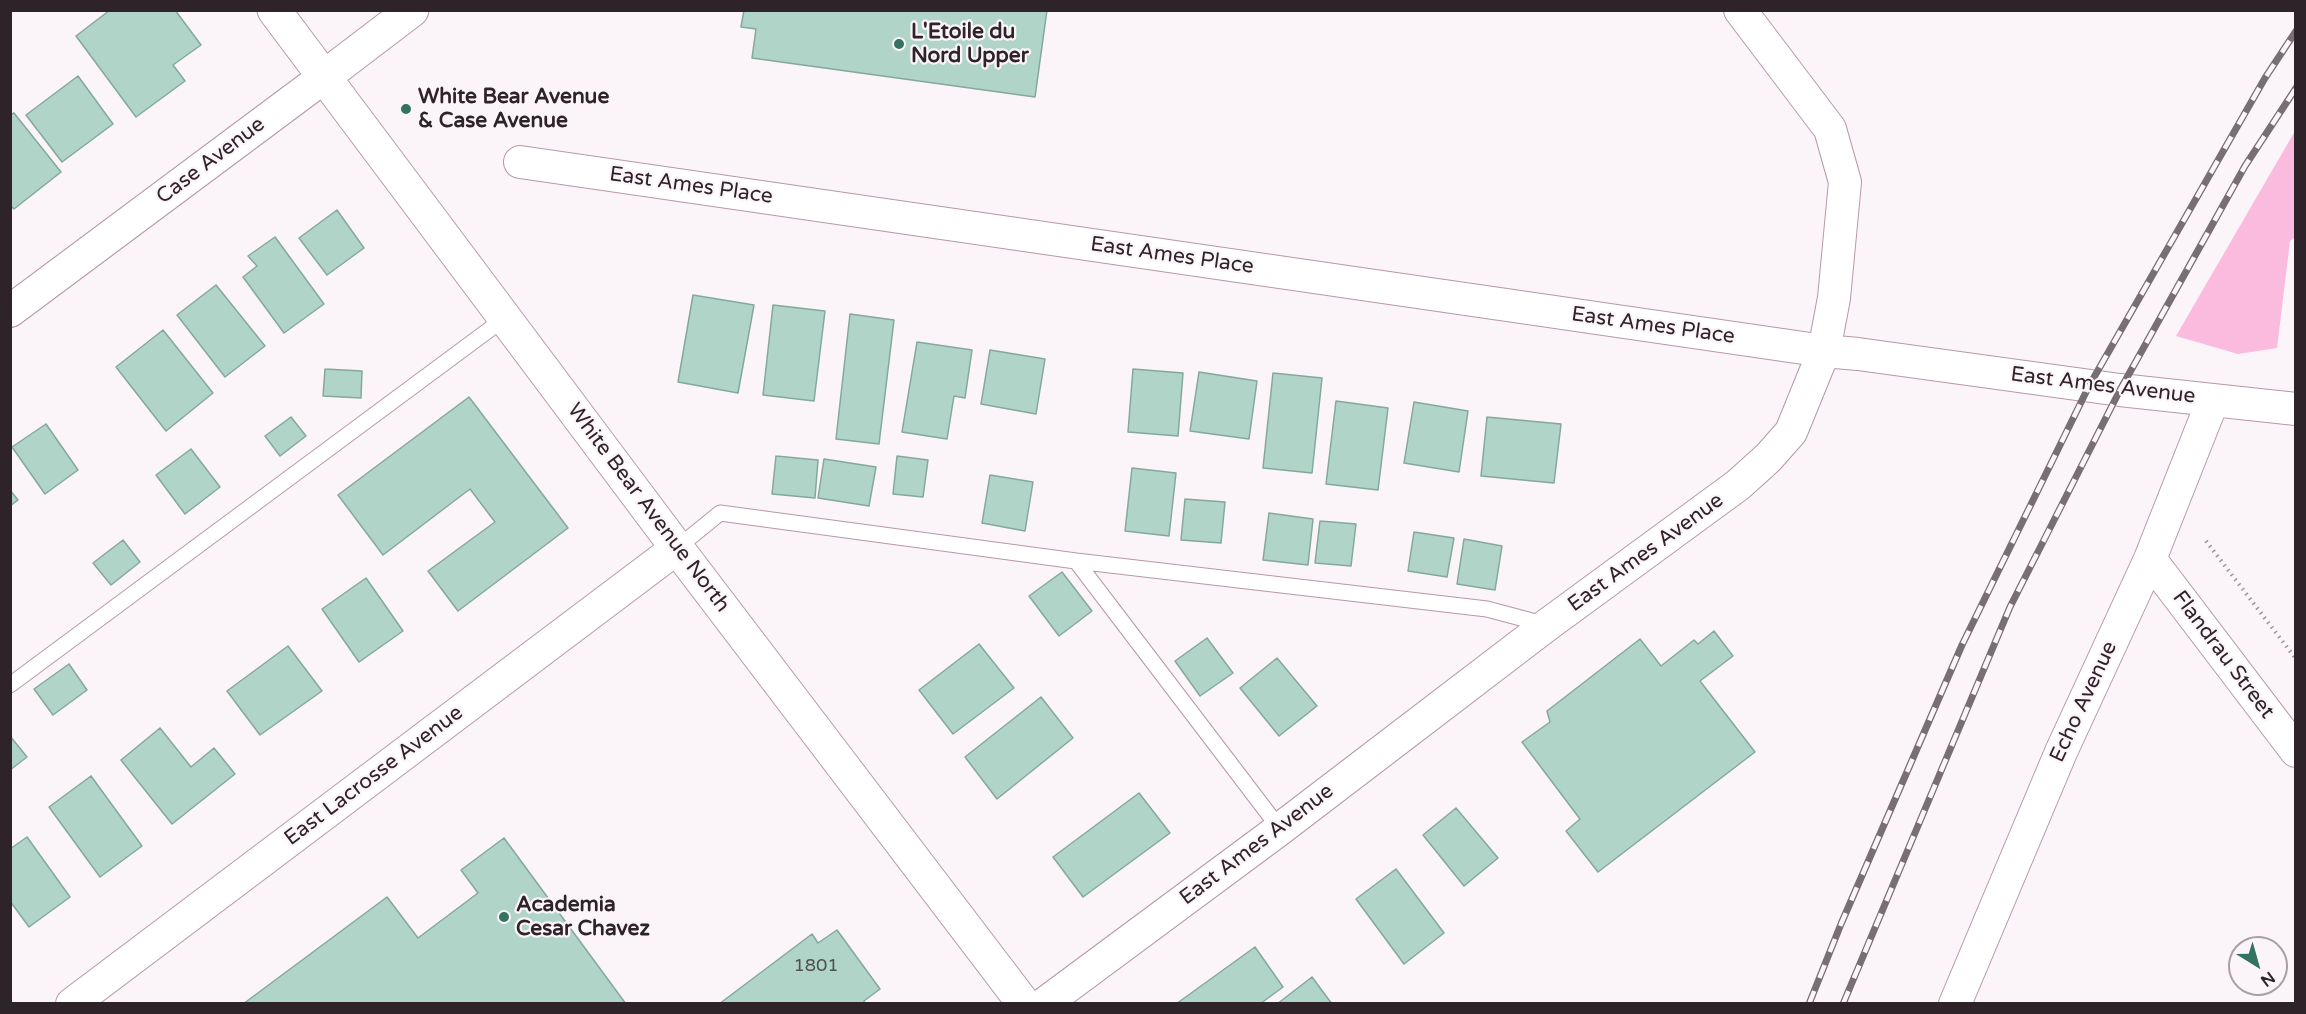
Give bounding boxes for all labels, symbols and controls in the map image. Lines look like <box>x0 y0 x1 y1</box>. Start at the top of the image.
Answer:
place label: L'Etoile du Nord Upper <box>911 19 1029 69</box>
marker: L'Etoile du Nord Upper <box>892 37 906 51</box>
place label: White Bear Avenue & Case Avenue <box>418 84 609 134</box>
marker: White Bear Avenue & Case Avenue <box>399 102 413 116</box>
street label: Case Avenue <box>152 112 270 210</box>
street label: East Ames Place <box>608 162 774 210</box>
street label: East Ames Place <box>1089 232 1255 280</box>
street label: East Ames Place <box>1570 302 1736 350</box>
street label: East Ames Avenue <box>2009 362 2197 410</box>
street label: White Bear Avenue North <box>561 399 735 617</box>
street label: East Ames Avenue <box>1563 488 1729 618</box>
street label: Flandrau Street <box>2167 586 2279 724</box>
street label: Echo Avenue <box>2045 638 2123 766</box>
street label: East Lacrosse Avenue <box>280 701 468 851</box>
street label: East Ames Avenue <box>1175 779 1339 911</box>
place label: Academia Cesar Chavez <box>516 892 650 942</box>
marker: Academia Cesar Chavez <box>497 910 511 924</box>
north arrow <box>2228 936 2288 996</box>
house number: 1801 <box>793 955 839 977</box>
text: N <box>2256 967 2279 991</box>

